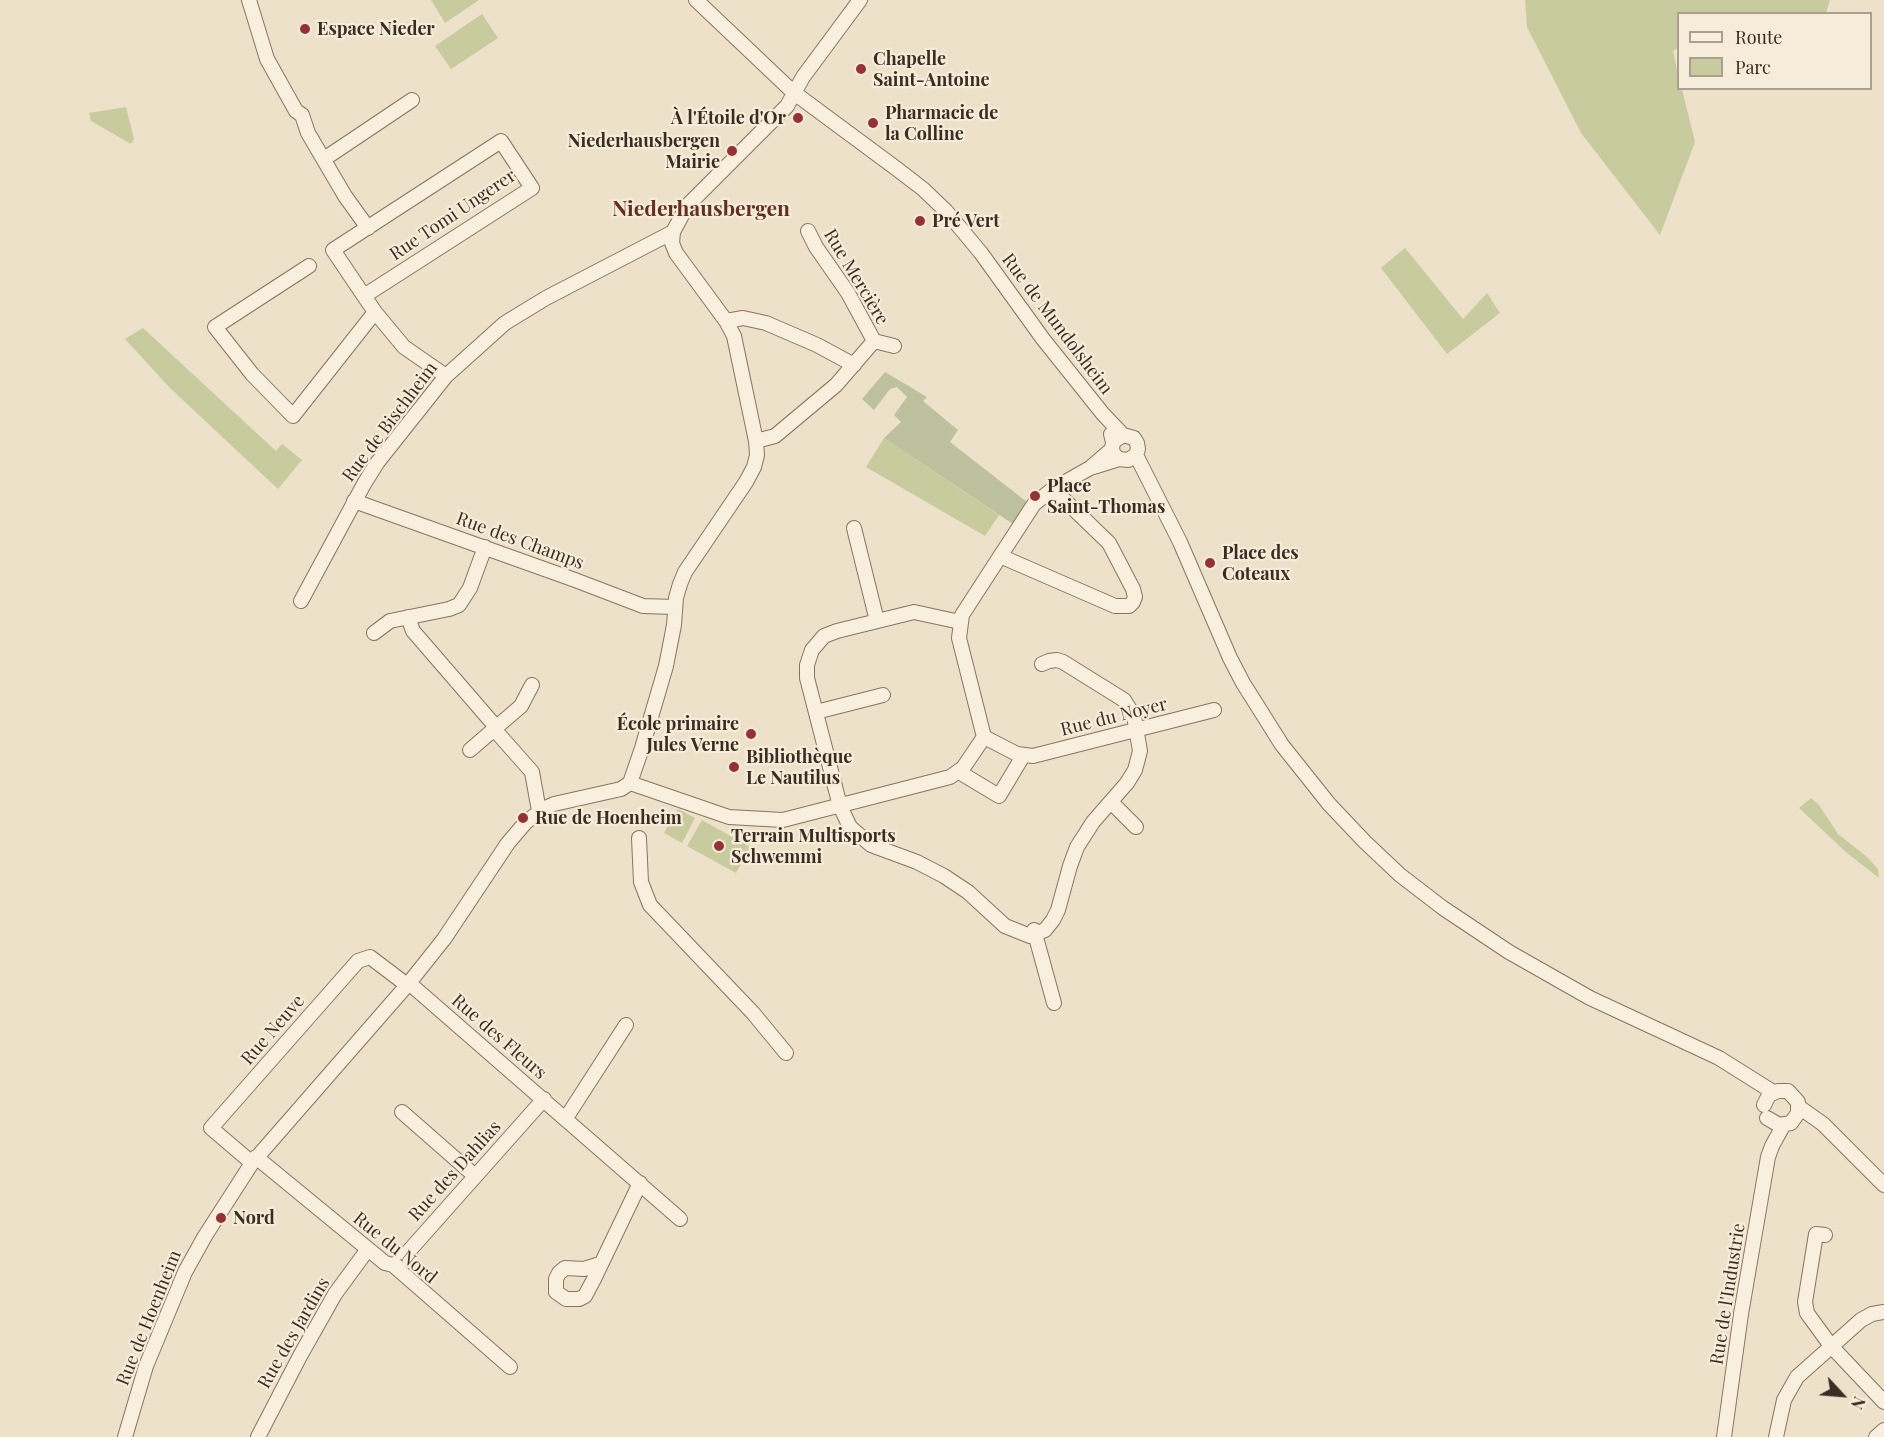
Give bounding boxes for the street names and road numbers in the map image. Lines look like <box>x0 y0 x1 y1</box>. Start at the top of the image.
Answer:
street label: Rue Tomi Ungerer <box>386 165 520 265</box>
street label: Rue Mercière <box>819 225 893 329</box>
street label: Rue de Mundolsheim <box>997 249 1117 399</box>
street label: Rue de Bischheim <box>338 358 442 486</box>
street label: Rue des Champs <box>453 508 587 574</box>
street label: Rue du Noyer <box>1058 693 1170 741</box>
street label: Rue des Fleurs <box>447 990 551 1084</box>
street label: Rue Neuve <box>237 991 309 1069</box>
street label: Rue des Dahlias <box>404 1116 506 1226</box>
street label: Rue du Nord <box>349 1208 441 1288</box>
street label: Rue de l'Industrie <box>1706 1222 1750 1366</box>
street label: Rue de Hoenheim <box>112 1247 186 1389</box>
street label: Rue des Jardins <box>254 1274 334 1392</box>

